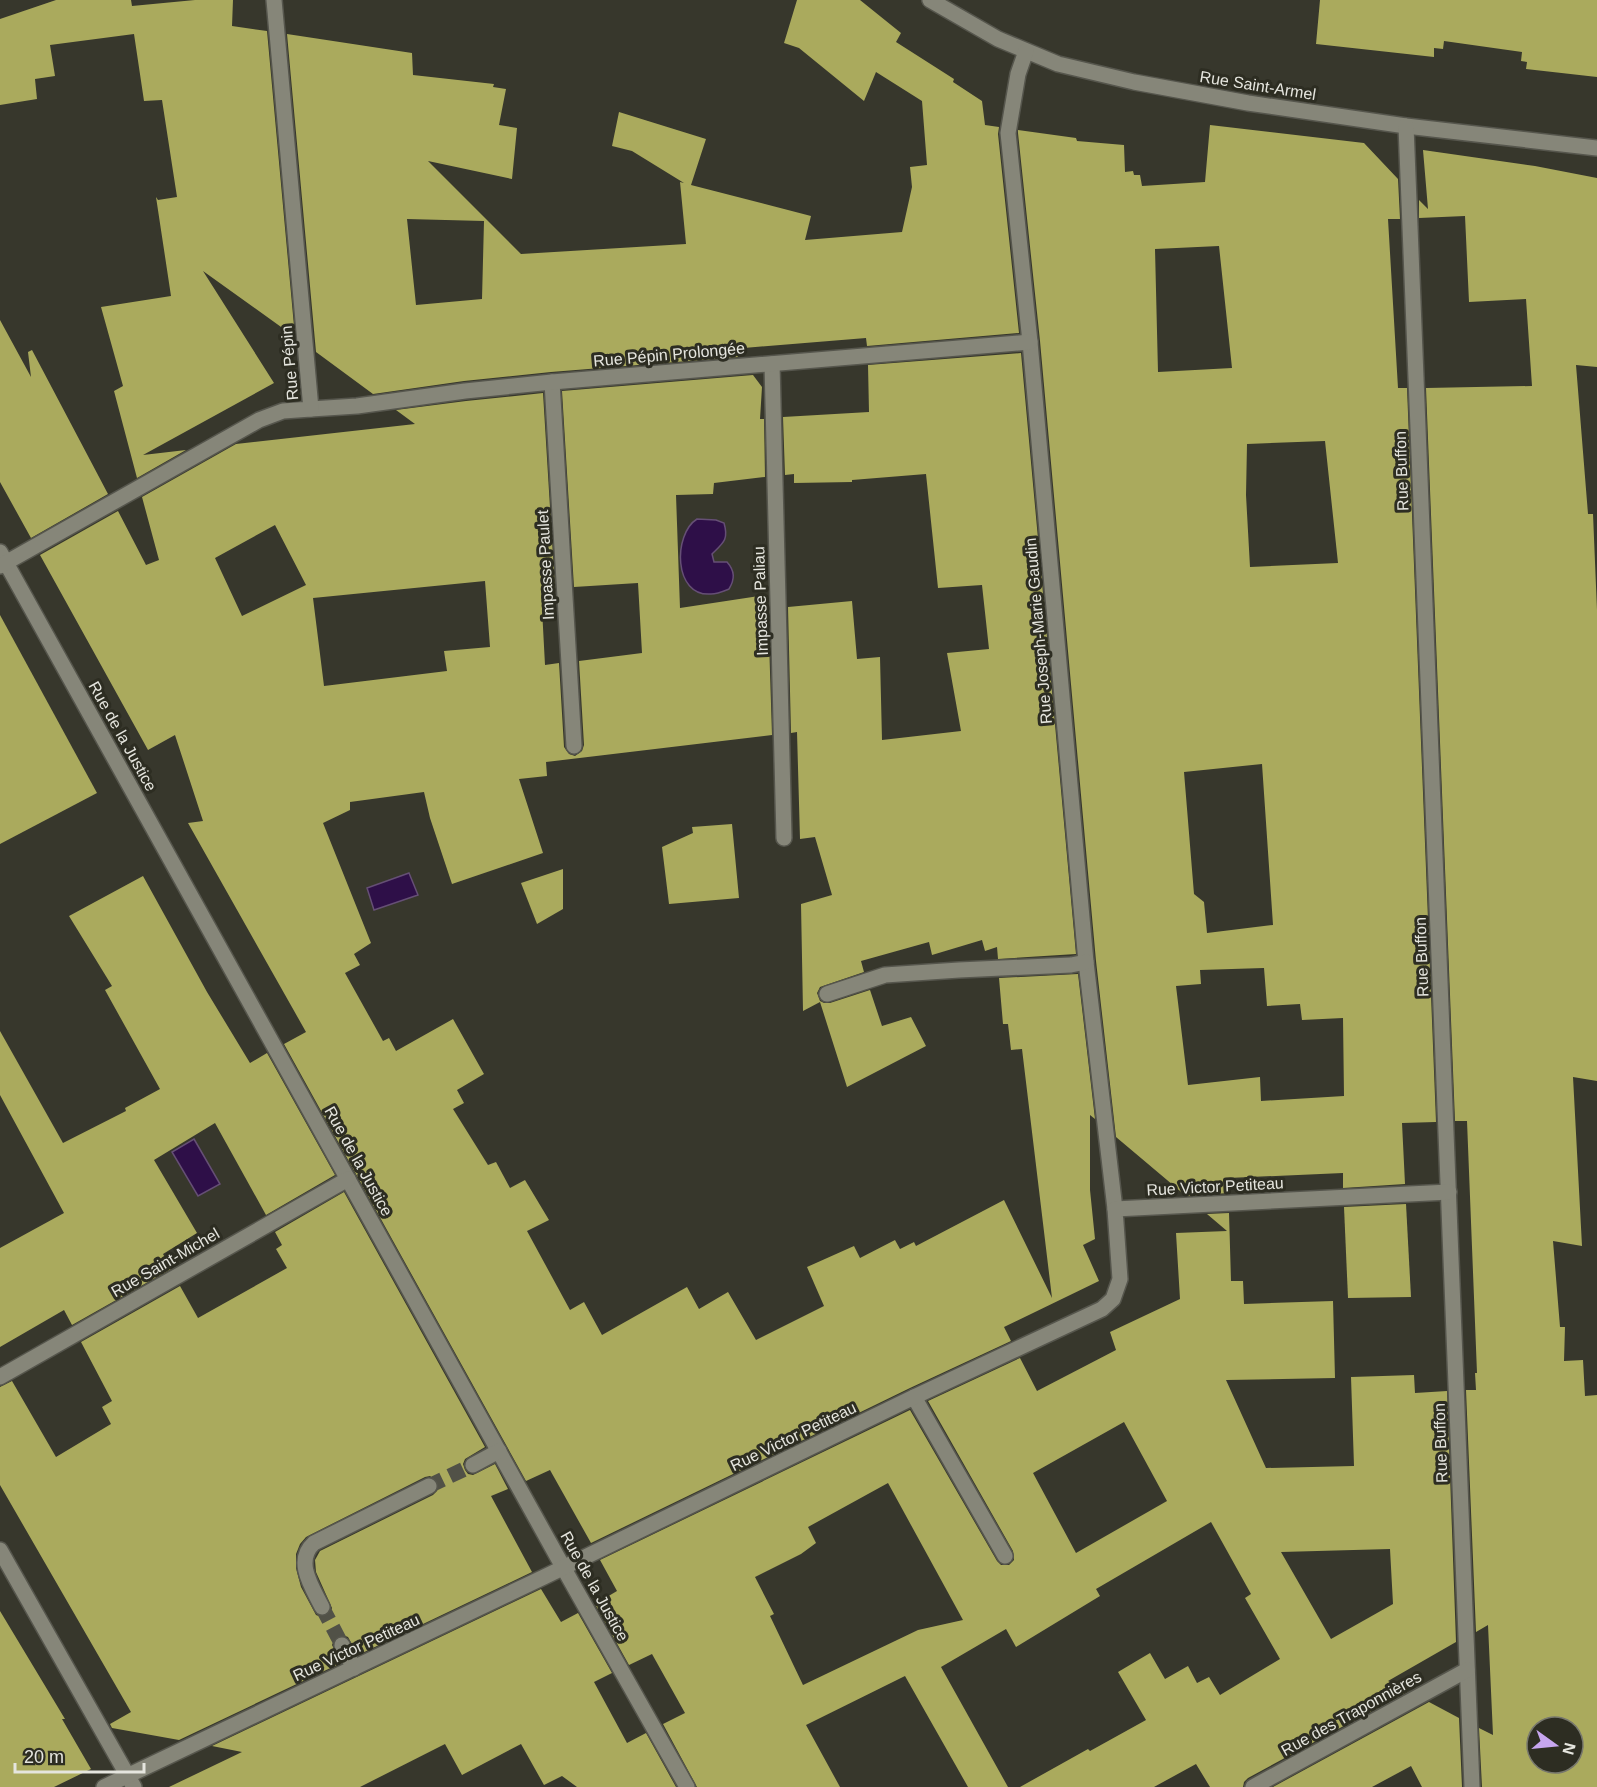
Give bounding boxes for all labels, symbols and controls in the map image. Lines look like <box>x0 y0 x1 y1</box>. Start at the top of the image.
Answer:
street label: Rue Saint-Armel <box>1199 68 1317 103</box>
street label: Rue Pépin <box>278 325 301 401</box>
street label: Rue Pépin Prolongée <box>593 339 746 370</box>
street label: Rue Buffon <box>1392 431 1411 511</box>
street label: Impasse Paulet <box>534 509 557 620</box>
street label: Rue Joseph-Marie Gaudin <box>1022 537 1055 725</box>
street label: Impasse Paliau <box>750 546 771 656</box>
street label: Rue de la Justice <box>85 678 160 794</box>
street label: Rue Buffon <box>1412 917 1431 997</box>
street label: Rue de la Justice <box>321 1103 396 1219</box>
street label: Rue Victor Petiteau <box>1146 1174 1284 1199</box>
street label: Rue Saint-Michel <box>108 1225 222 1300</box>
street label: Rue Victor Petiteau <box>728 1399 859 1474</box>
street label: Rue Buffon <box>1431 1403 1450 1483</box>
street label: Rue de la Justice <box>557 1528 632 1644</box>
street label: Rue Victor Petiteau <box>290 1611 422 1684</box>
street label: Rue des Traponnières <box>1278 1668 1424 1759</box>
north arrow <box>1525 1715 1585 1775</box>
scale bar <box>15 1736 144 1774</box>
text: N <box>1559 1741 1579 1757</box>
text: 20 m <box>24 1747 64 1767</box>

